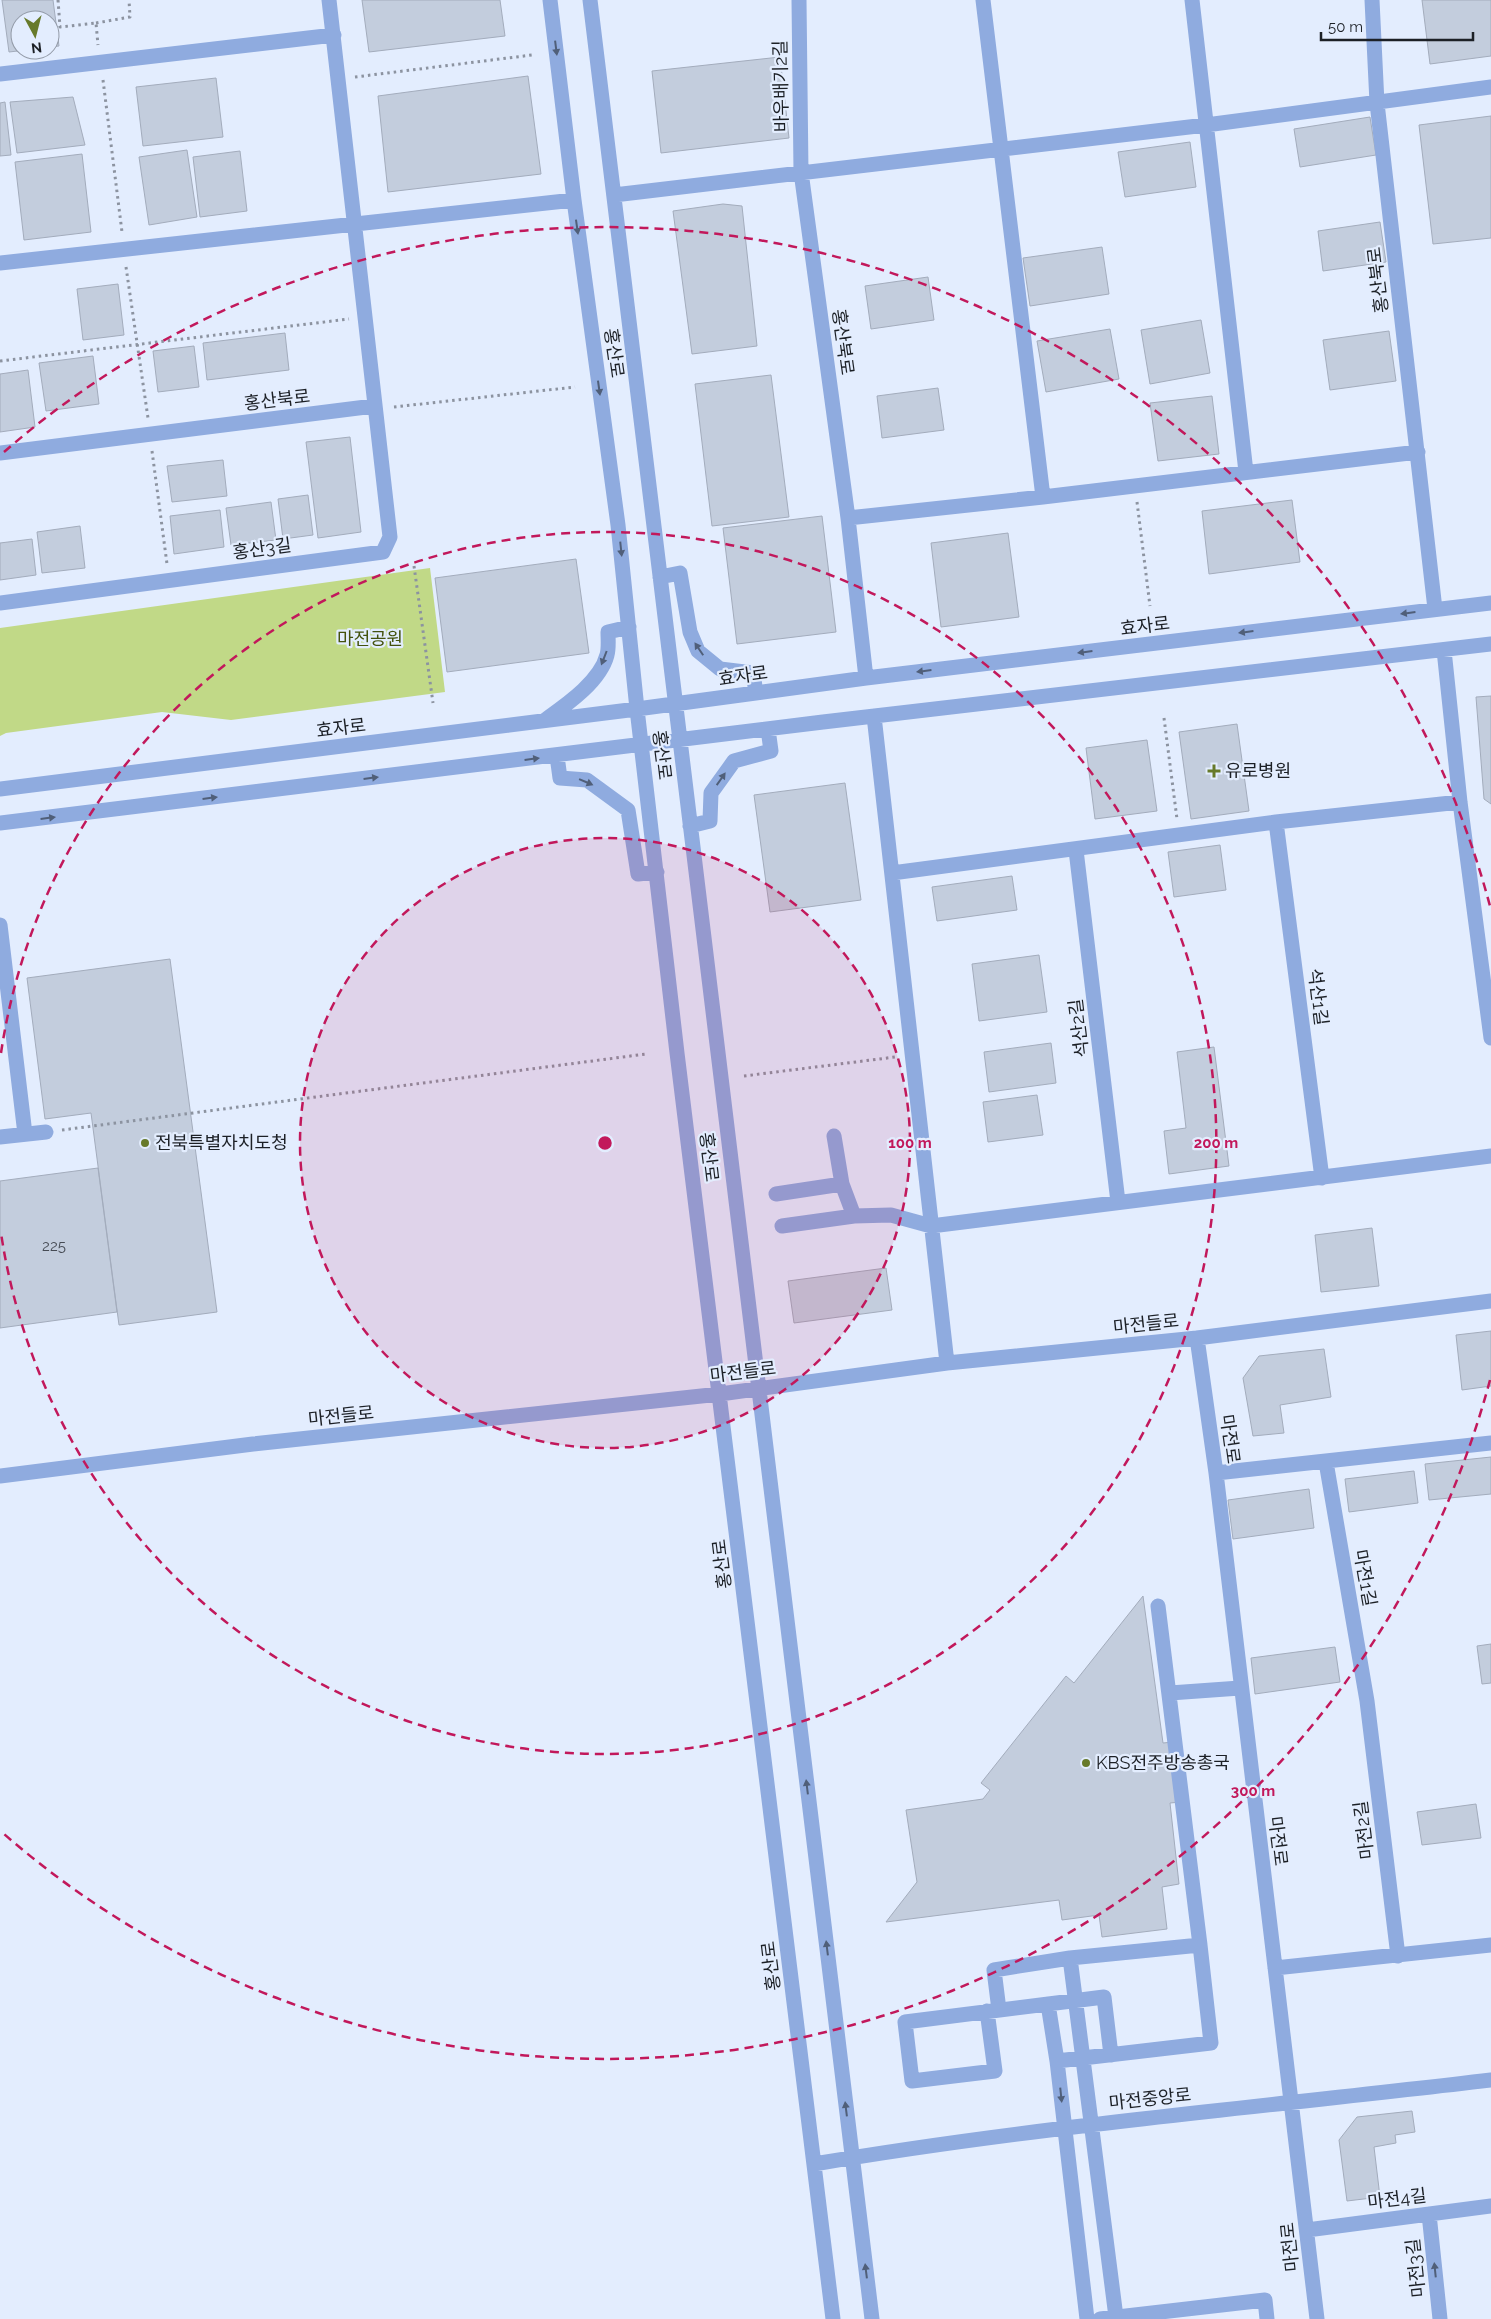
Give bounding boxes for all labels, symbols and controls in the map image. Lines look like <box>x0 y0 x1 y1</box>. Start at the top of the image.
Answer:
north arrow <box>10 10 60 60</box>
scale bar <box>1321 10 1474 42</box>
text: 50 m <box>1328 18 1363 36</box>
text: N <box>30 39 43 56</box>
street label: 바우배기2길 <box>769 40 792 132</box>
one-way arrow <box>552 41 560 57</box>
one-way arrow <box>574 219 582 235</box>
street label: 홍산북로 <box>1363 246 1392 314</box>
street label: 홍산북로 <box>828 308 859 376</box>
street label: 홍산로 <box>601 327 628 379</box>
one-way arrow <box>596 380 604 396</box>
street label: 홍산북로 <box>243 385 311 414</box>
street label: 홍산3길 <box>231 534 293 563</box>
one-way arrow <box>617 542 625 558</box>
one-way arrow <box>1399 609 1415 617</box>
street label: 효자로 <box>1119 612 1171 639</box>
park label: 마전공원 <box>337 628 403 649</box>
one-way arrow <box>1238 628 1254 636</box>
one-way arrow <box>694 642 703 655</box>
one-way arrow <box>1077 648 1093 656</box>
one-way arrow <box>600 651 608 666</box>
street label: 효자로 <box>717 662 769 689</box>
one-way arrow <box>915 667 931 675</box>
street label: 효자로 <box>315 714 367 741</box>
street label: 홍산로 <box>649 729 676 781</box>
one-way arrow <box>525 755 541 763</box>
place label: 유로병원 <box>1225 760 1291 781</box>
marker: 유로병원 <box>1207 764 1221 778</box>
one-way arrow <box>716 772 726 786</box>
one-way arrow <box>363 774 379 782</box>
one-way arrow <box>579 778 593 786</box>
one-way arrow <box>202 794 218 802</box>
one-way arrow <box>41 814 57 822</box>
street label: 석산1길 <box>1305 967 1332 1027</box>
street label: 석산2길 <box>1064 997 1093 1059</box>
street label: 홍산로 <box>696 1131 723 1183</box>
place label: 전북특별자치도청 <box>155 1132 287 1153</box>
centre of rings <box>596 1134 614 1152</box>
text: 100 m <box>888 1134 932 1152</box>
text: 200 m <box>1194 1134 1238 1152</box>
marker: 전북특별자치도청 <box>139 1137 151 1149</box>
house number: 225 <box>42 1237 66 1255</box>
street label: 마전들로 <box>1112 1310 1180 1337</box>
street label: 마전들로 <box>709 1357 777 1386</box>
street label: 마전들로 <box>307 1402 375 1429</box>
street label: 마전로 <box>1217 1413 1244 1465</box>
street label: 홍산로 <box>708 1538 735 1590</box>
street label: 마전1길 <box>1350 1548 1381 1608</box>
place label: KBS전주방송총국 <box>1096 1752 1230 1773</box>
marker: KBS전주방송총국 <box>1080 1757 1092 1769</box>
one-way arrow <box>803 1778 811 1794</box>
text: 300 m <box>1231 1782 1275 1800</box>
street label: 마전2길 <box>1349 1799 1378 1861</box>
street label: 마전로 <box>1265 1815 1292 1867</box>
street label: 홍산로 <box>757 1940 784 1992</box>
one-way arrow <box>823 1940 831 1956</box>
street label: 마전중앙로 <box>1108 2084 1192 2113</box>
one-way arrow <box>1057 2087 1065 2103</box>
one-way arrow <box>842 2101 850 2117</box>
street label: 마전4길 <box>1366 2184 1428 2213</box>
street label: 마전로 <box>1276 2221 1303 2273</box>
street label: 마전3길 <box>1402 2237 1429 2299</box>
one-way arrow <box>862 2262 870 2278</box>
one-way arrow <box>1431 2262 1439 2278</box>

